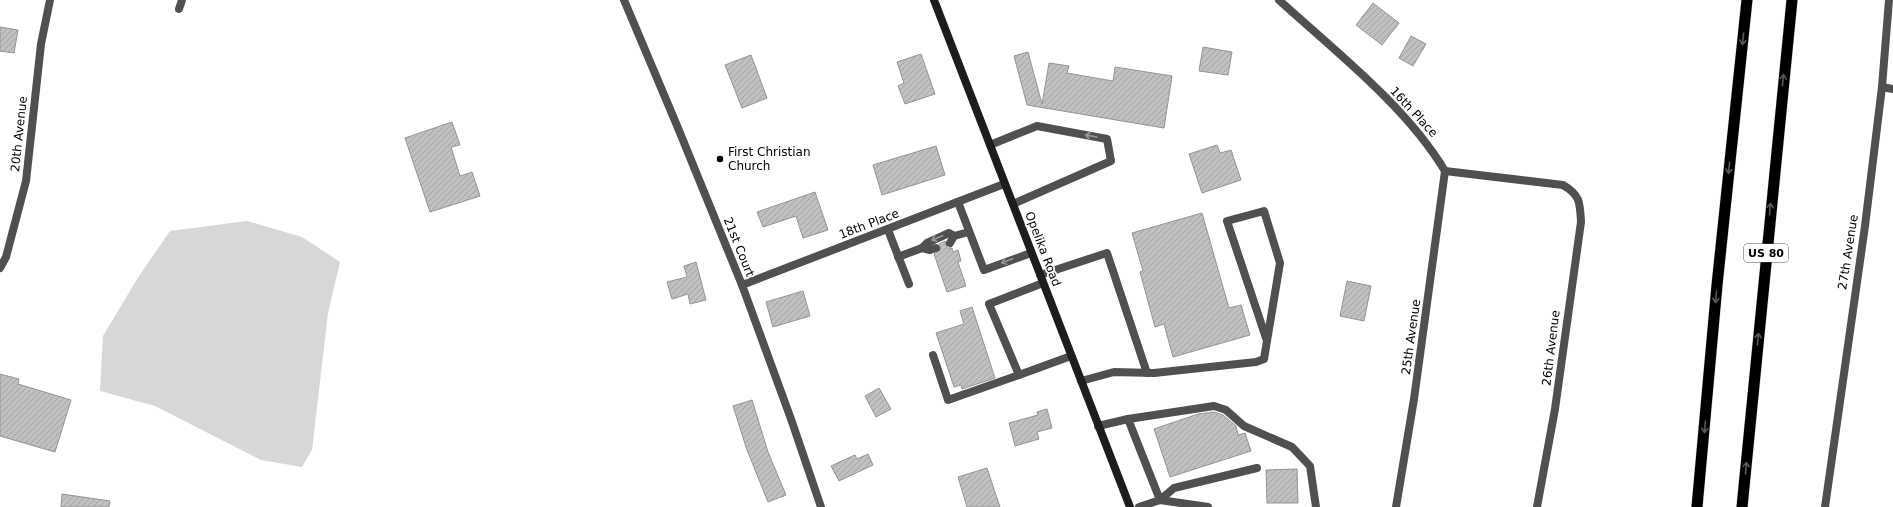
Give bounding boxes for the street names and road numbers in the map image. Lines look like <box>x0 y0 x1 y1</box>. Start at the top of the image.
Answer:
street label: 16th Place <box>1387 84 1441 140</box>
street label: 20th Avenue <box>8 95 30 173</box>
street label: 18th Place <box>837 206 901 242</box>
street label: Opelika Road <box>1022 210 1064 288</box>
street label: 27th Avenue <box>1835 213 1861 291</box>
street label: 21st Court <box>721 215 757 279</box>
road number: US 80 <box>1744 244 1788 262</box>
street label: 25th Avenue <box>1399 298 1423 376</box>
street label: 26th Avenue <box>1539 309 1563 387</box>

